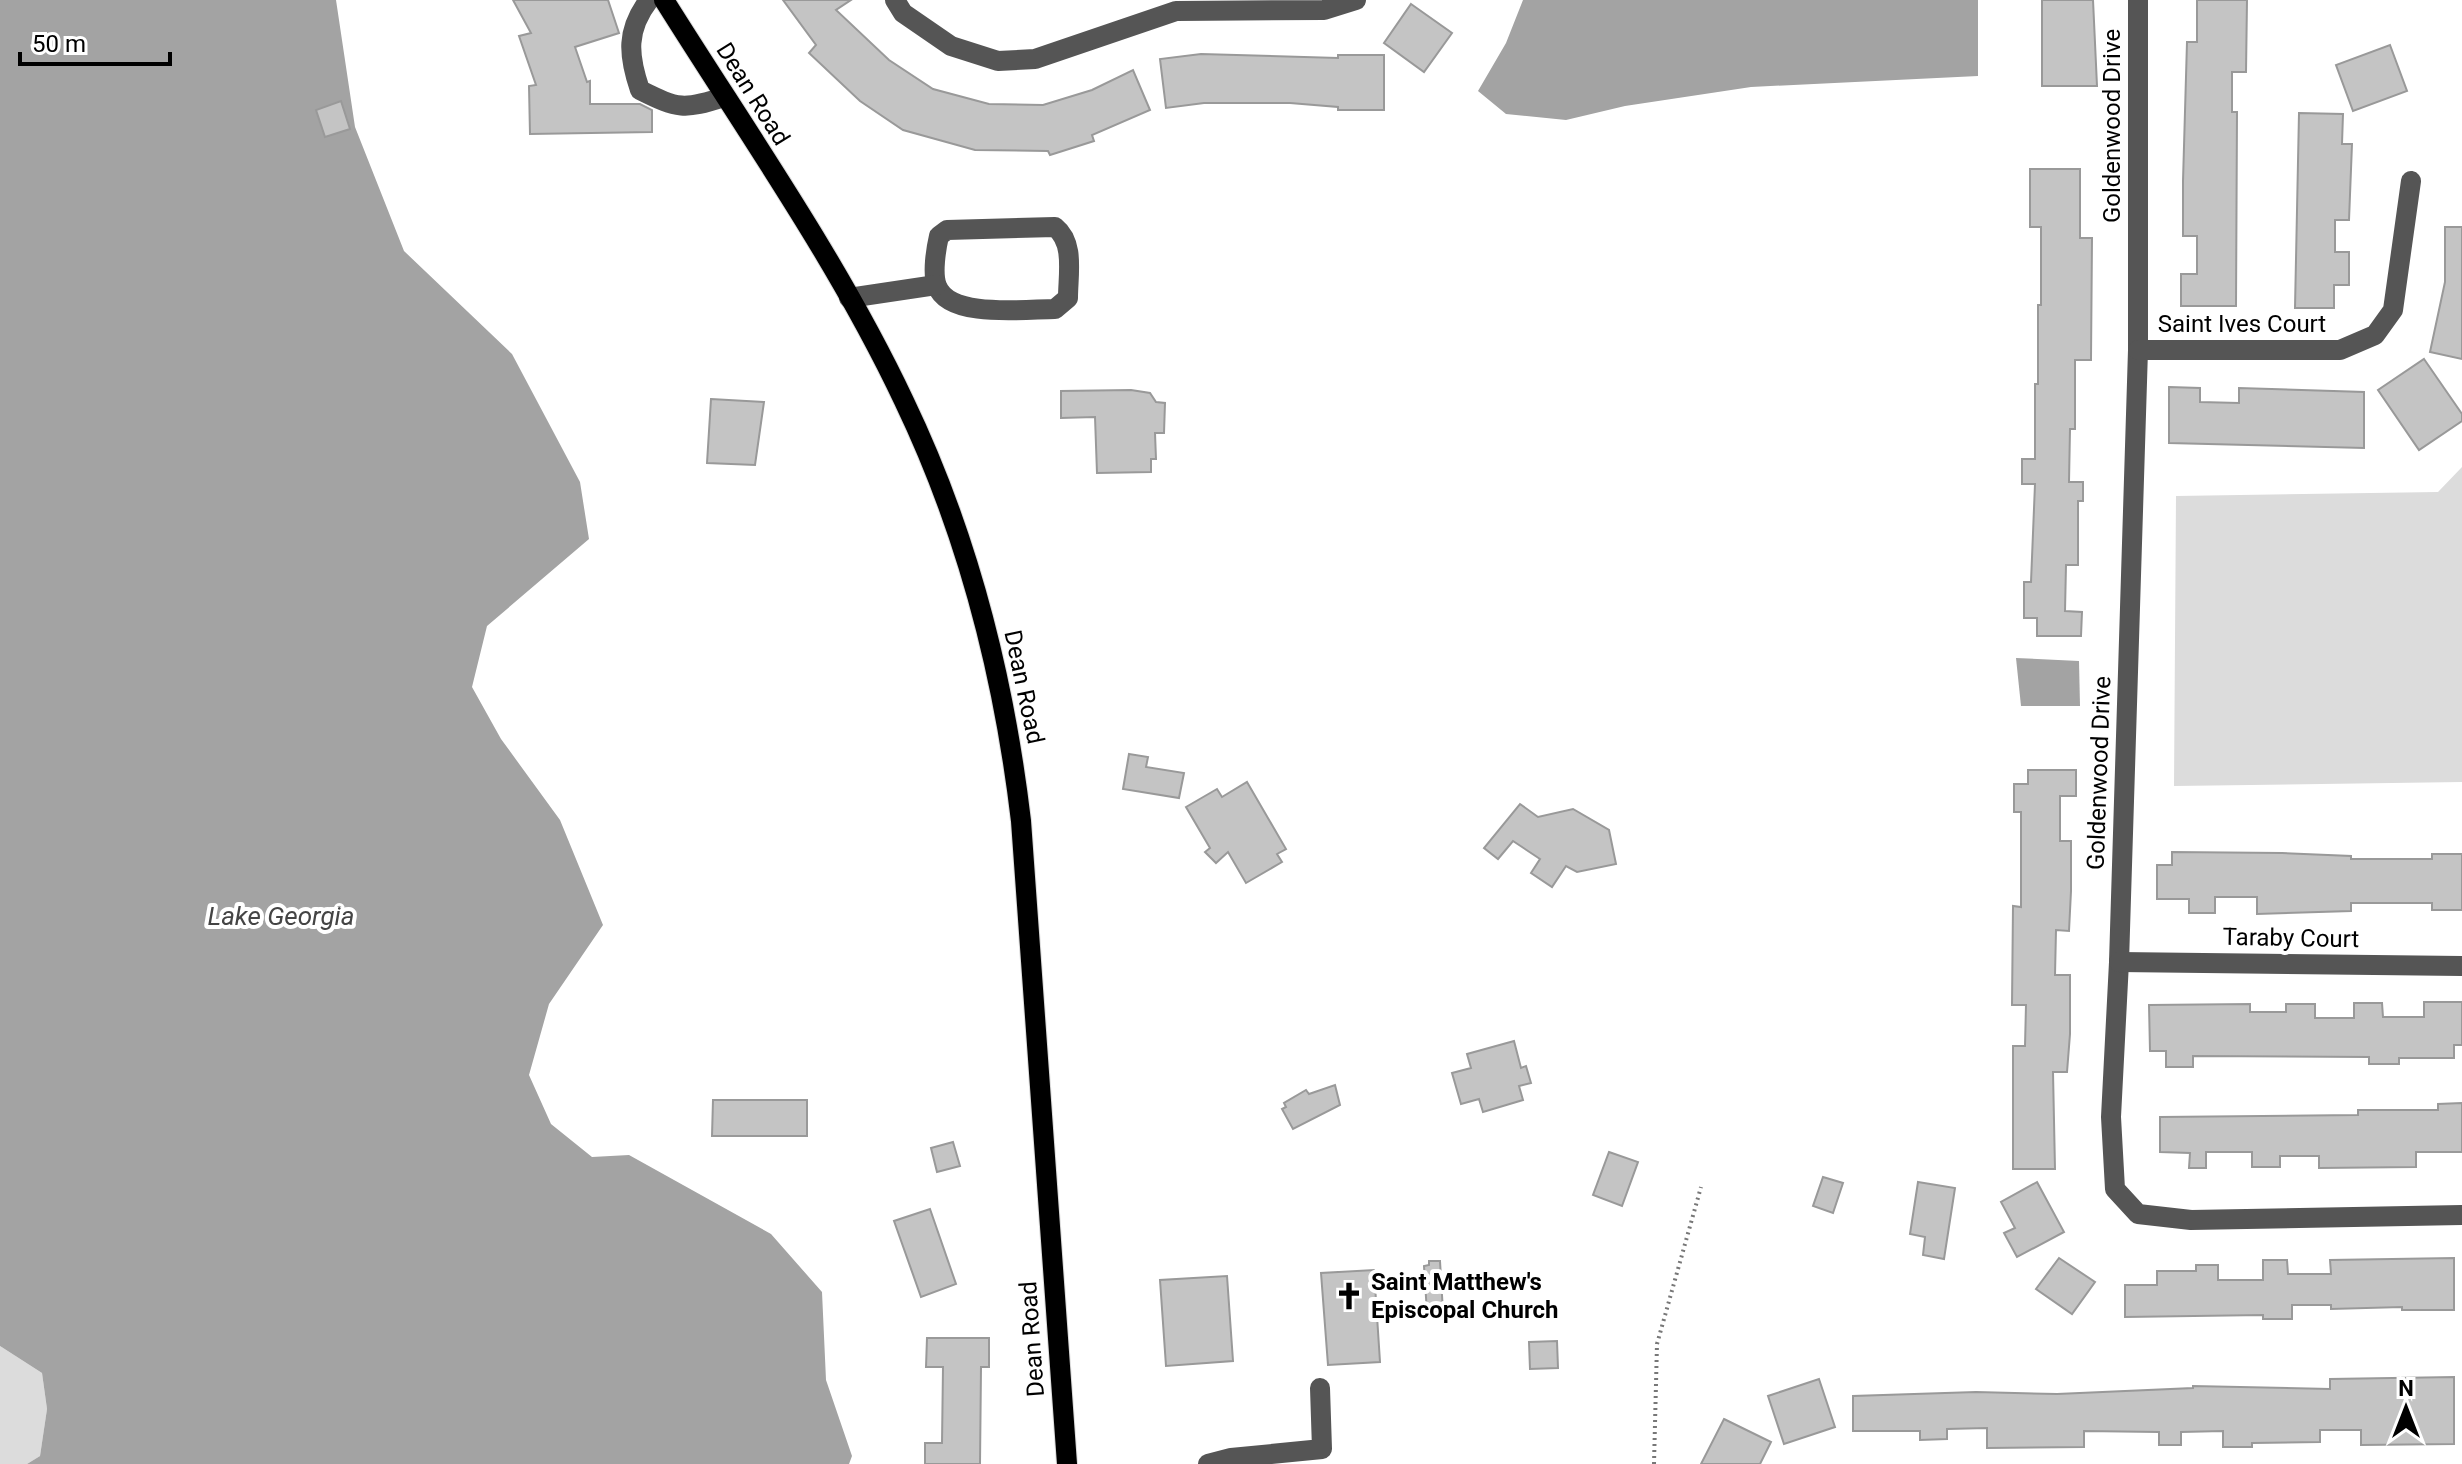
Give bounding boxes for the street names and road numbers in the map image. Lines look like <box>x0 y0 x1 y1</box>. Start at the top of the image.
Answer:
street label: Goldenwood Drive <box>2098 29 2126 223</box>
street label: Dean Road <box>710 37 796 151</box>
street label: Saint Ives Court <box>2158 310 2326 338</box>
street label: Dean Road <box>998 627 1050 747</box>
street label: Goldenwood Drive <box>2082 675 2116 871</box>
street label: Taraby Court <box>2222 923 2360 953</box>
street label: Dean Road <box>1014 1280 1050 1398</box>

